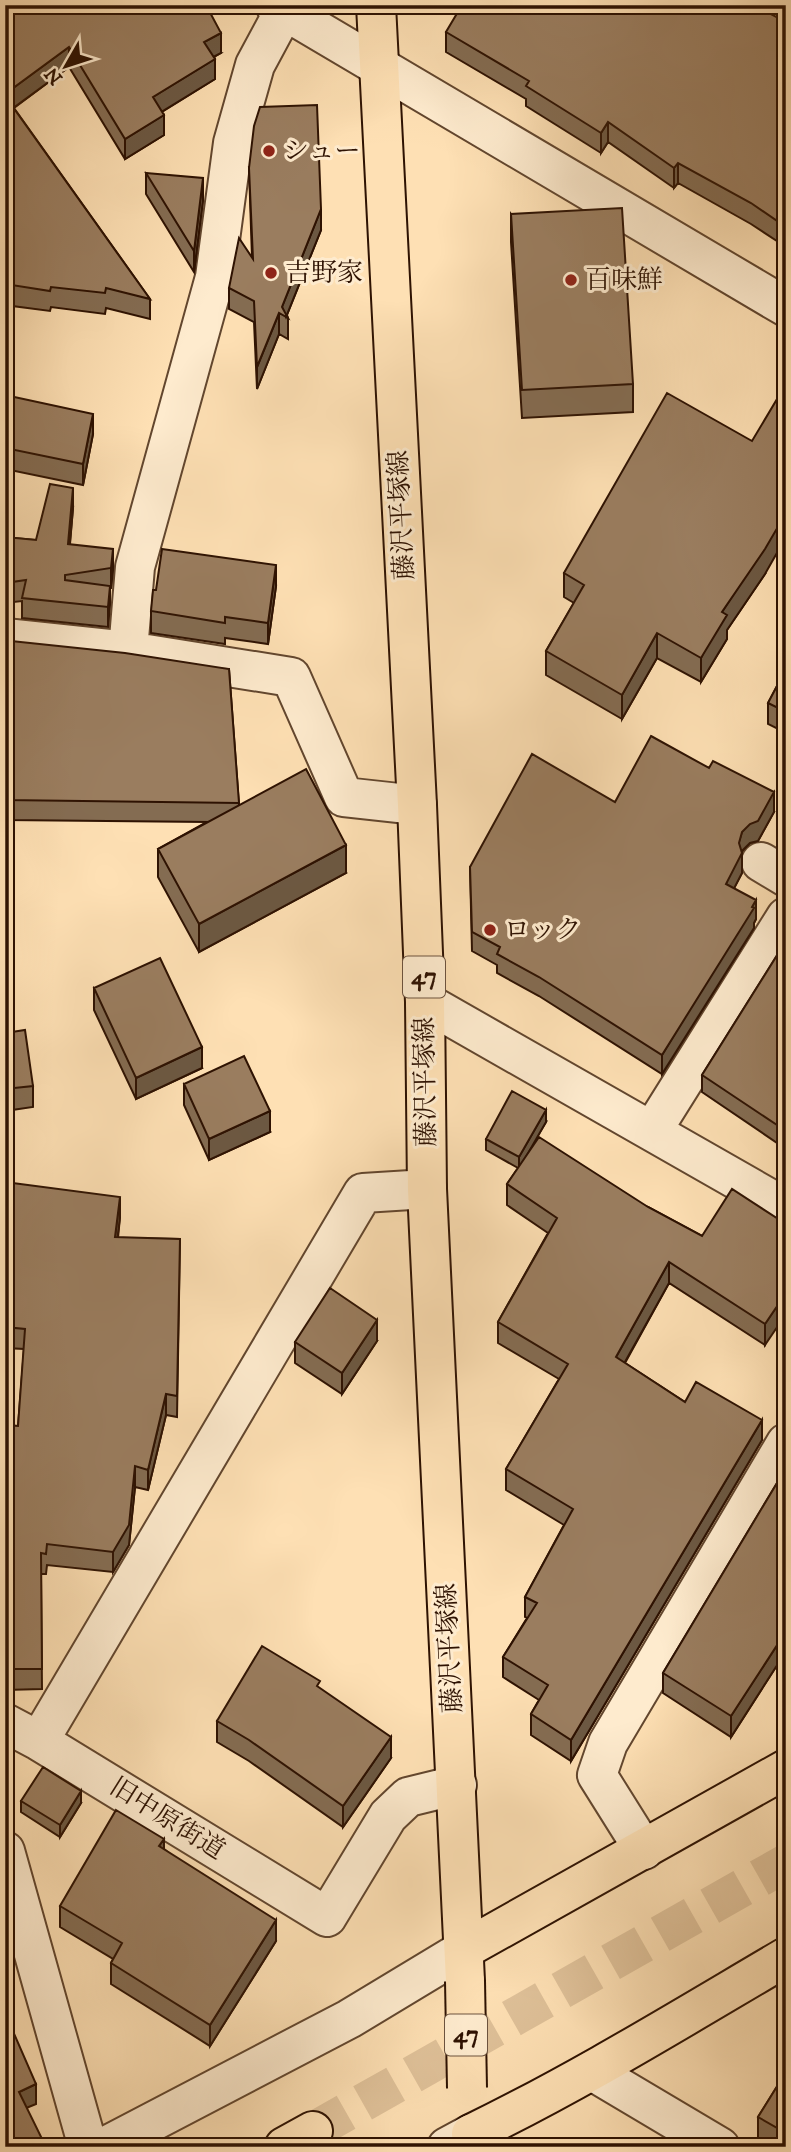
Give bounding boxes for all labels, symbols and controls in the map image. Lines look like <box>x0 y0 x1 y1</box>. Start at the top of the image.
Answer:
north arrow <box>32 32 102 102</box>
text: N <box>40 62 68 89</box>
place label: シュー <box>283 135 360 168</box>
marker: シュー <box>261 143 277 159</box>
place label: 吉野家 <box>285 257 363 290</box>
place label: 百味鮮 <box>585 264 663 297</box>
marker: 吉野家 <box>263 265 279 281</box>
marker: 百味鮮 <box>563 272 579 288</box>
street label: 藤沢平塚線 <box>382 449 422 581</box>
place label: ロック <box>504 914 581 947</box>
marker: ロック <box>482 922 498 938</box>
road number: 47 <box>403 957 445 998</box>
street label: 藤沢平塚線 <box>408 1017 444 1147</box>
street label: 藤沢平塚線 <box>430 1582 470 1714</box>
street label: 旧中原街道 <box>103 1771 231 1867</box>
road number: 47 <box>445 2014 487 2056</box>

